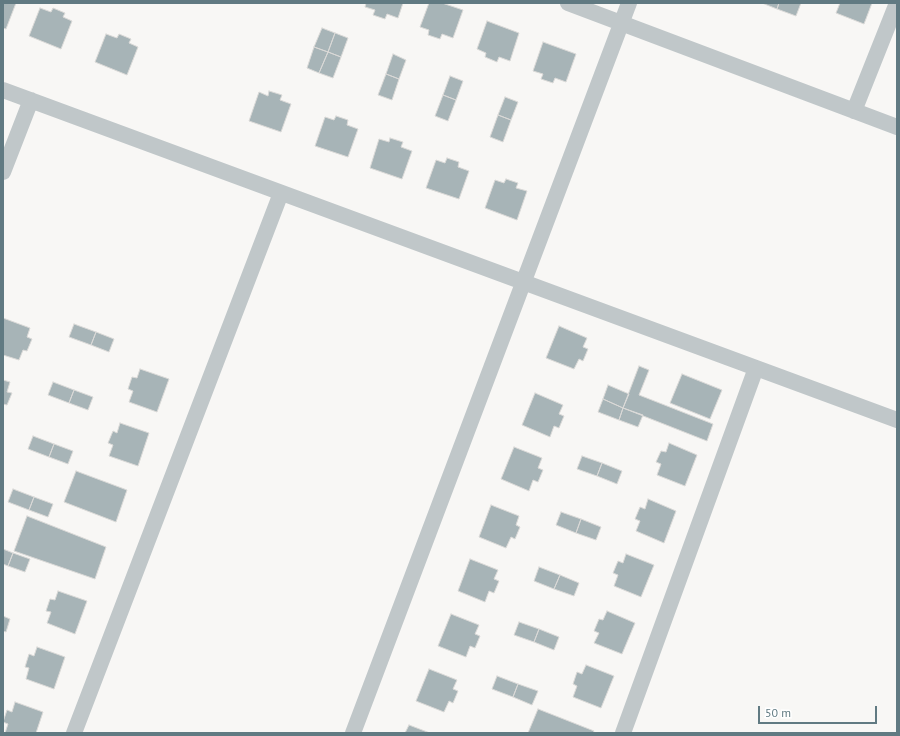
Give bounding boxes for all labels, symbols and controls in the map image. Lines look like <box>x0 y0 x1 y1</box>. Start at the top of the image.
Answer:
scale bar <box>760 698 879 724</box>
text: 50 m <box>765 705 791 720</box>

